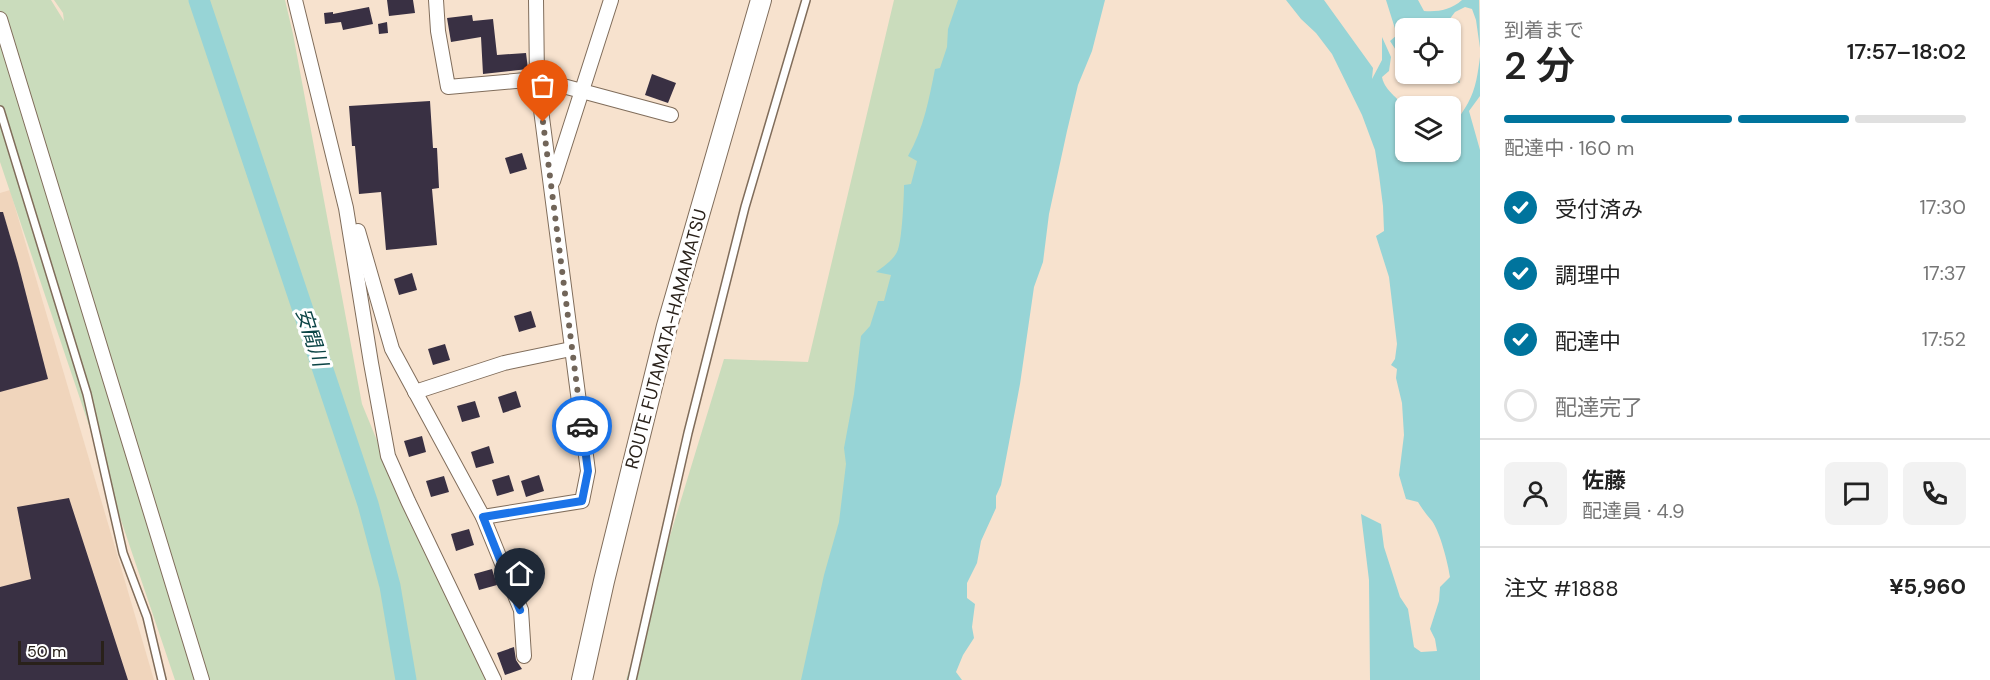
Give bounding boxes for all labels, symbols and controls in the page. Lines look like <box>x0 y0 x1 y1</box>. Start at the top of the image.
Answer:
text: 到着まで <box>1504 17 1584 43</box>
map controls <box>1395 18 1461 162</box>
button: locate <box>1395 18 1461 84</box>
text: 17:57–18:02 <box>1847 37 1966 66</box>
text: 2 分 <box>1504 40 1575 91</box>
pin <box>517 60 568 122</box>
icon: bag <box>526 69 559 102</box>
button: layers <box>1395 96 1461 162</box>
text: 配達中 · 160 m <box>1504 135 1634 161</box>
icon: check <box>1504 191 1537 224</box>
text: 17:30 <box>1920 194 1966 220</box>
text: 受付済み <box>1555 195 1643 224</box>
street label: ROUTE FUTAMATA-HAMAMATSU <box>620 206 712 472</box>
icon: check <box>1504 257 1537 290</box>
text: 17:37 <box>1923 260 1966 286</box>
text: 調理中 <box>1555 261 1621 290</box>
water label: 安間川 <box>290 304 334 371</box>
icon: check <box>1504 323 1537 356</box>
text: 17:52 <box>1922 326 1966 352</box>
text: 配達中 <box>1555 327 1621 356</box>
text: 配達完了 <box>1555 393 1643 422</box>
courier <box>552 396 612 456</box>
icon: car <box>566 410 599 443</box>
button: person <box>1504 462 1567 525</box>
button: chat <box>1825 462 1888 525</box>
button: phone <box>1903 462 1966 525</box>
text: 佐藤 <box>1582 466 1626 495</box>
text: 配達員 · 4.9 <box>1582 498 1685 524</box>
pin <box>494 548 545 610</box>
icon: home <box>503 557 536 590</box>
text: ¥5,960 <box>1889 572 1966 601</box>
text: 注文 #1888 <box>1504 574 1619 603</box>
scale bar <box>18 638 104 666</box>
text: 50 m <box>27 641 66 662</box>

